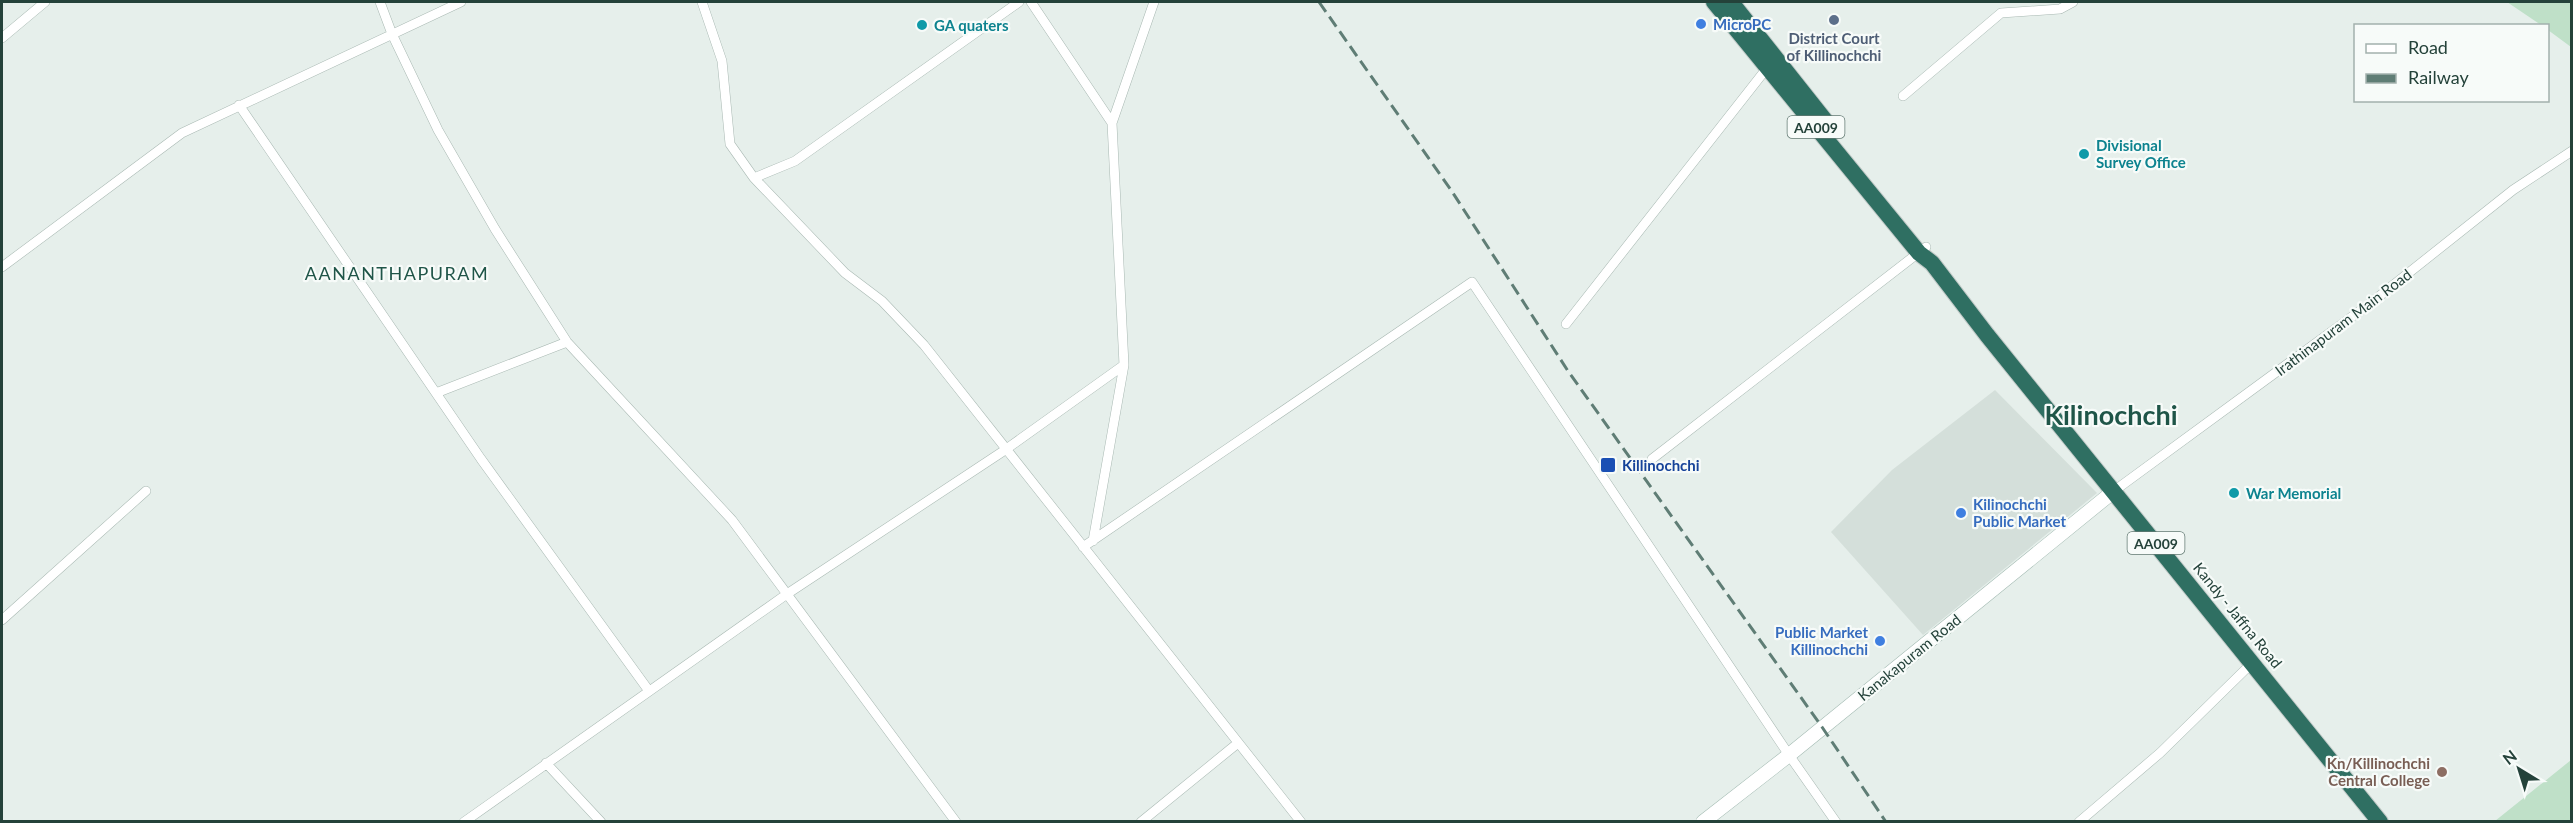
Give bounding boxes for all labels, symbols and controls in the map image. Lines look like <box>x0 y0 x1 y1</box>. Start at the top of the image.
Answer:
marker: District Court of Killinochchi <box>1827 13 1841 27</box>
place label: MicroPC <box>1713 15 1771 33</box>
place label: GA quaters <box>934 16 1009 34</box>
marker: MicroPC <box>1694 17 1708 31</box>
marker: GA quaters <box>915 18 929 32</box>
legend <box>2354 24 2549 102</box>
place label: District Court of Killinochchi <box>1787 29 1882 64</box>
text: Road <box>2408 36 2448 58</box>
text: Railway <box>2408 66 2469 88</box>
road number: AA009 <box>1788 116 1844 138</box>
place label: Divisional Survey Office <box>2096 136 2186 171</box>
marker: Divisional Survey Office <box>2077 147 2091 161</box>
district label: AANANTHAPURAM <box>305 262 489 284</box>
street label: Irathinapuram Main Road <box>2271 265 2415 379</box>
district label: Kilinochchi <box>2044 398 2178 431</box>
marker: Killinochchi <box>1599 456 1617 474</box>
place label: Killinochchi <box>1622 456 1700 474</box>
place label: War Memorial <box>2246 484 2341 502</box>
marker: War Memorial <box>2227 486 2241 500</box>
place label: Kilinochchi Public Market <box>1973 495 2066 530</box>
marker: Kilinochchi Public Market <box>1954 506 1968 520</box>
road number: AA009 <box>2128 532 2184 554</box>
street label: Kandy - Jaffna Road <box>2190 559 2286 671</box>
street label: Kanakapuram Road <box>1854 610 1964 704</box>
place label: Public Market Killinochchi <box>1775 623 1868 658</box>
marker: Public Market Killinochchi <box>1873 634 1887 648</box>
north arrow <box>2489 739 2549 799</box>
text: N <box>2499 746 2520 768</box>
place label: Kn/Killinochchi Central College <box>2327 754 2430 789</box>
marker: Kn/Killinochchi Central College <box>2435 765 2449 779</box>

